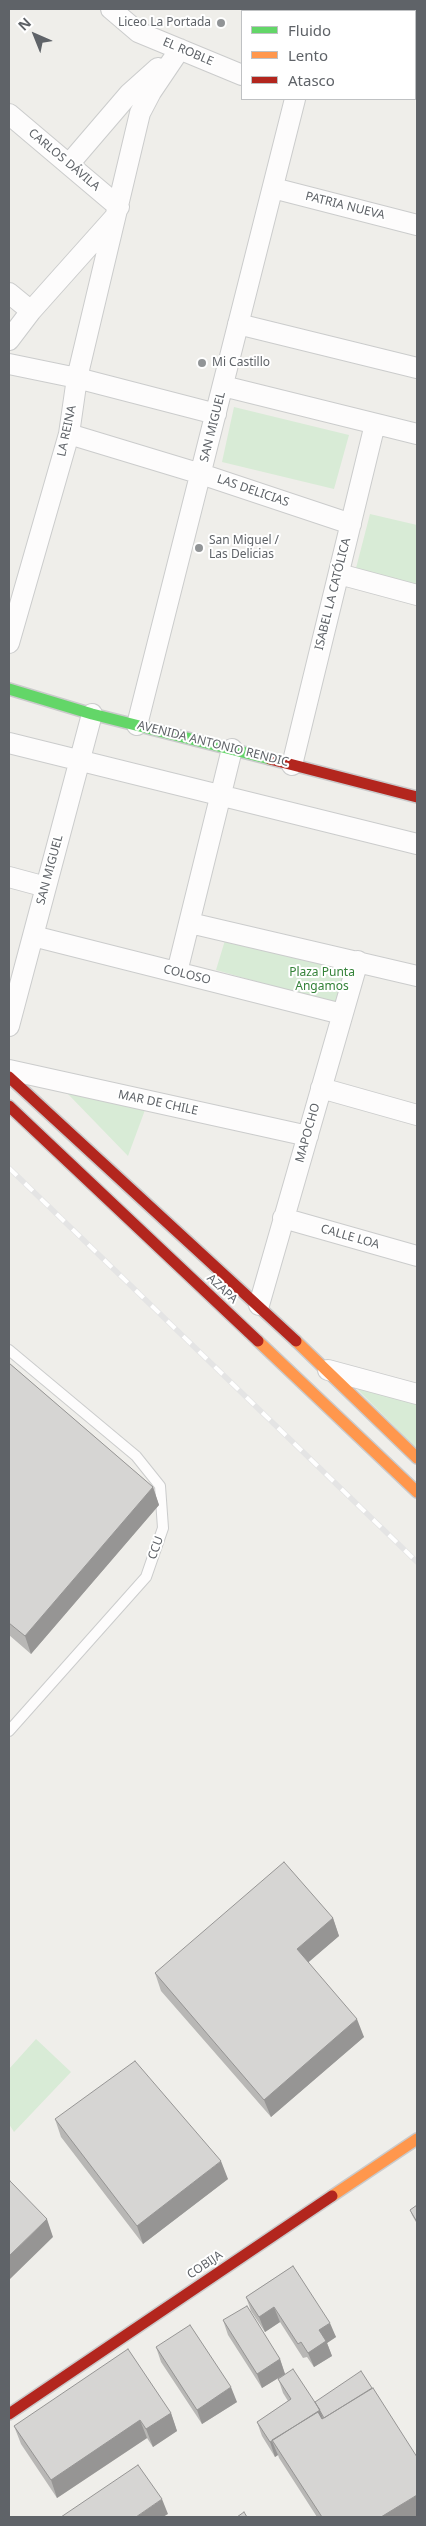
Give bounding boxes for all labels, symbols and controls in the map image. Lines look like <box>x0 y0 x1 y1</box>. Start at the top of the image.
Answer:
north arrow <box>10 10 60 60</box>
legend <box>241 10 416 100</box>
text: N <box>14 13 35 35</box>
place label: Liceo La Portada <box>118 16 211 30</box>
marker: Liceo La Portada <box>215 17 227 29</box>
text: Fluido <box>288 20 331 40</box>
street label: EL ROBLE <box>160 35 216 69</box>
text: Lento <box>288 45 328 65</box>
text: Atasco <box>288 70 335 90</box>
street label: CARLOS DÁVILA <box>25 126 103 194</box>
street label: PATRIA NUEVA <box>304 189 386 223</box>
place label: Mi Castillo <box>212 356 270 370</box>
marker: Mi Castillo <box>196 357 208 369</box>
street label: SAN MIGUEL <box>197 390 229 464</box>
street label: LA REINA <box>55 404 79 458</box>
street label: LAS DELICIAS <box>215 472 291 510</box>
place label: San Miguel / Las Delicias <box>209 534 279 562</box>
street label: ISABEL LA CATÓLICA <box>312 536 354 652</box>
marker: San Miguel / Las Delicias <box>193 542 205 554</box>
street label: AVENIDA ANTONIO RENDIC <box>136 718 290 770</box>
street label: SAN MIGUEL <box>34 833 66 907</box>
street label: COLOSO <box>162 962 212 988</box>
park label: Plaza Punta Angamos <box>289 966 355 994</box>
street label: MAR DE CHILE <box>117 1088 199 1118</box>
street label: MAPOCHO <box>293 1102 323 1164</box>
street label: CALLE LOA <box>319 1222 381 1252</box>
street label: AZAPA <box>204 1271 240 1307</box>
street label: CCU <box>145 1534 167 1562</box>
street label: COBIJA <box>185 2248 225 2282</box>

